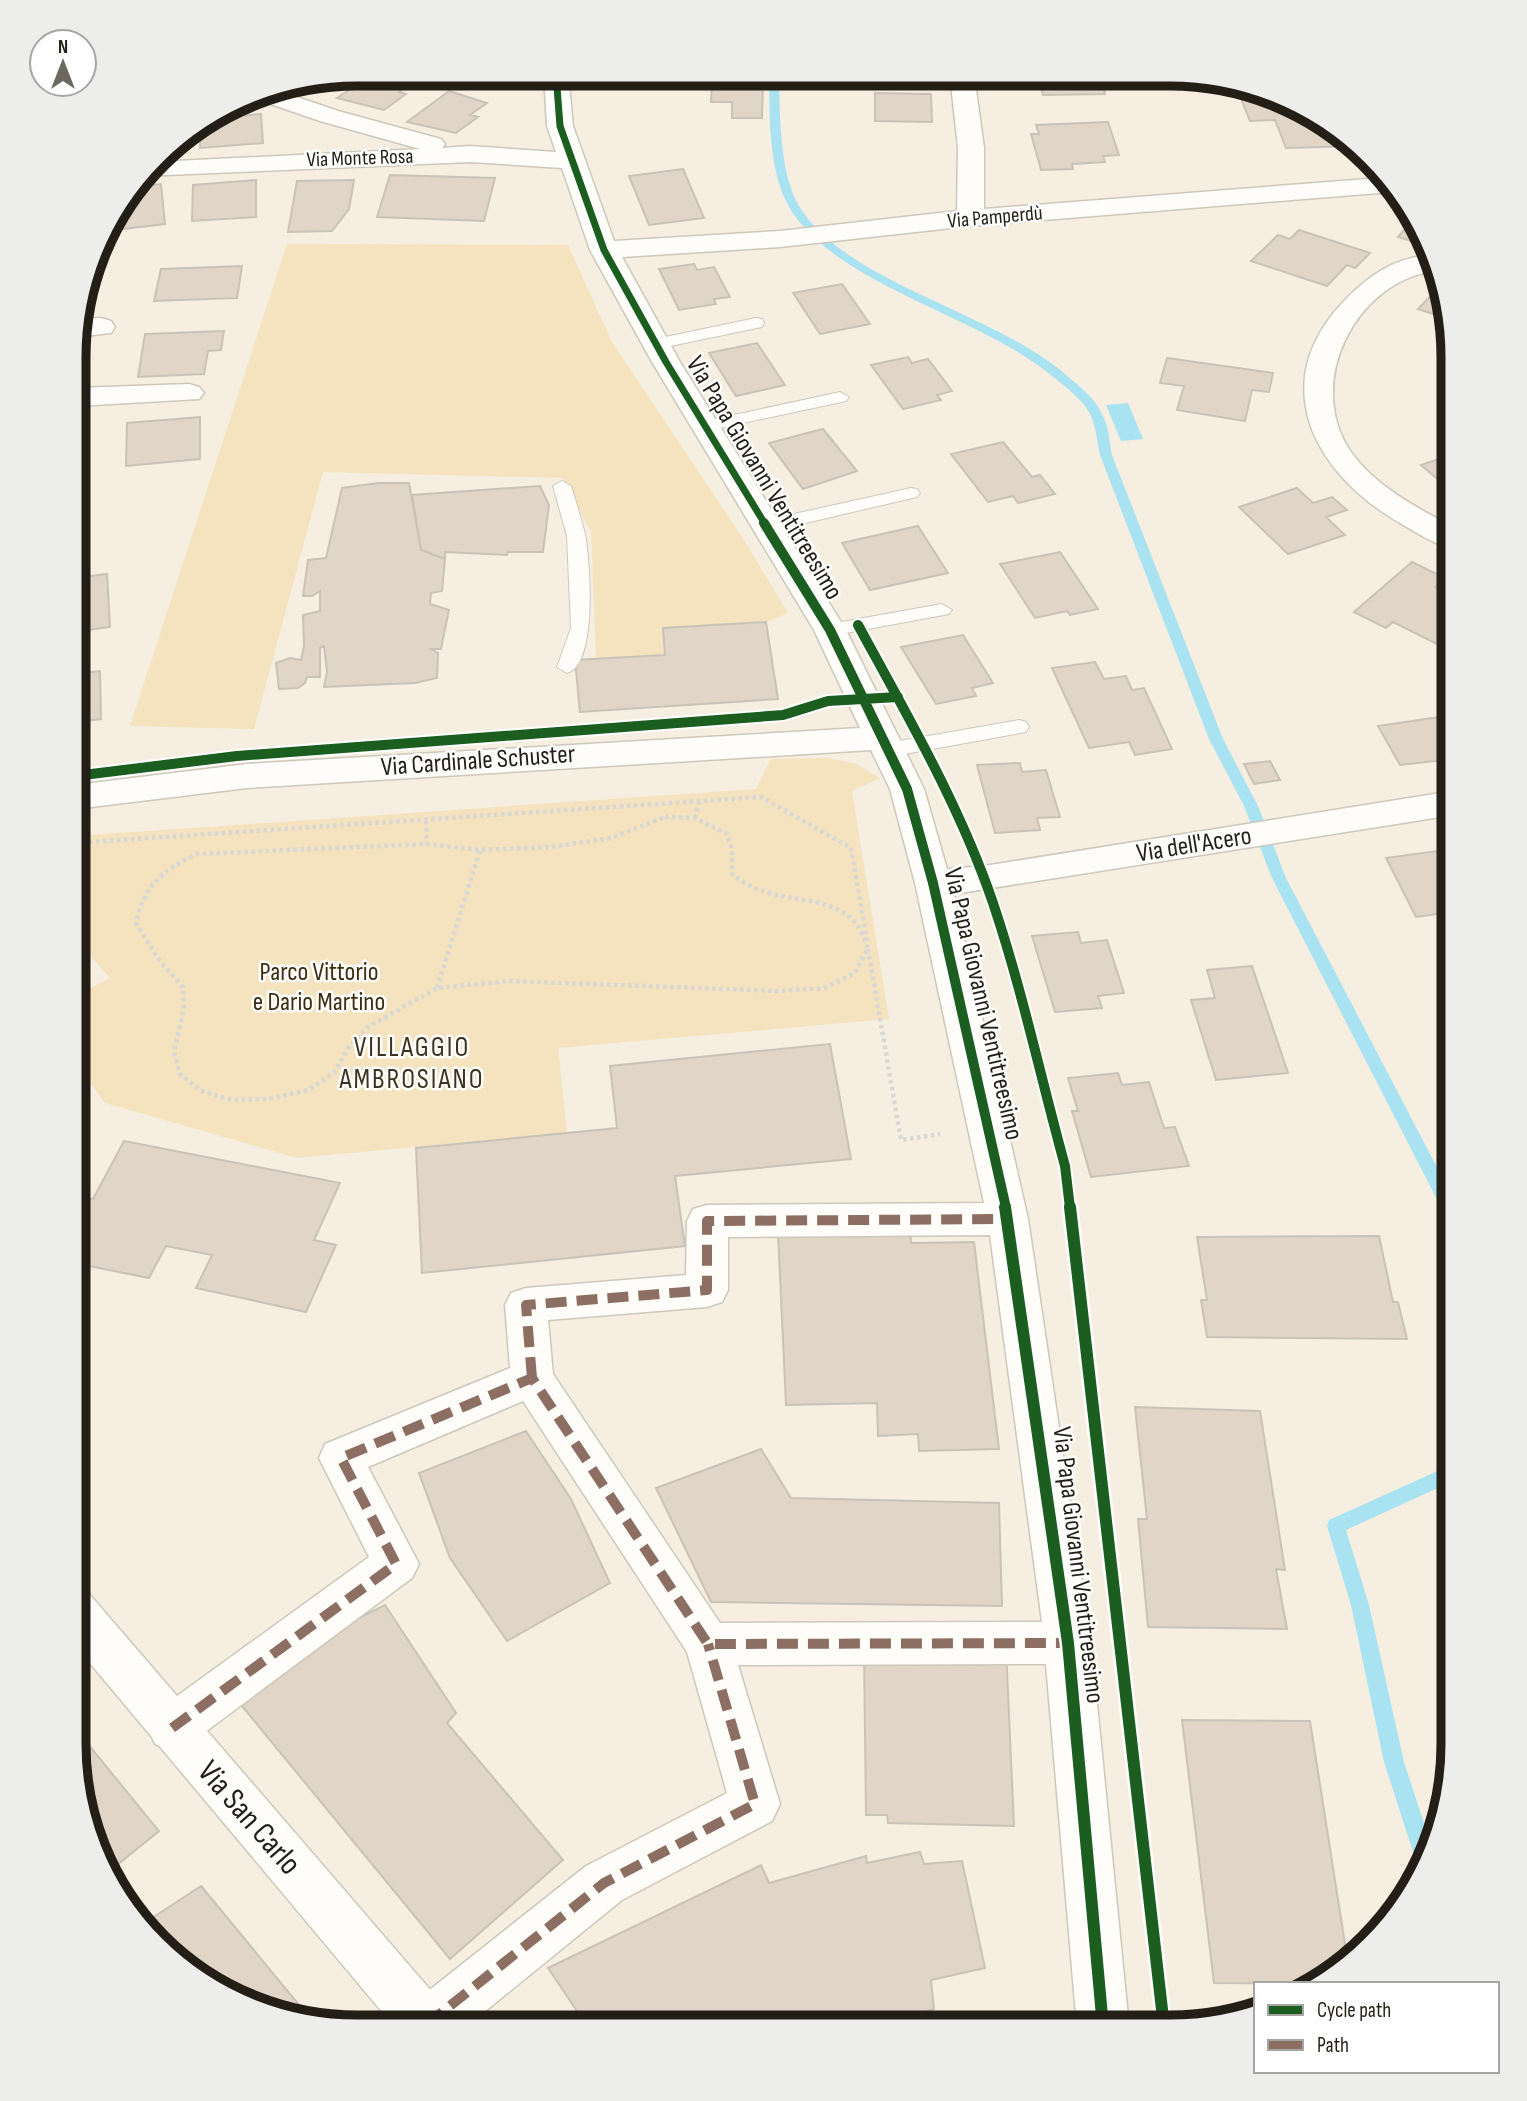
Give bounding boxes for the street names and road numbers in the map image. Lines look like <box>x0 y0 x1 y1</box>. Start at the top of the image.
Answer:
street label: Via Monte Rosa <box>306 144 414 172</box>
street label: Via Pamperdù <box>946 200 1044 234</box>
street label: Via Papa Giovanni Ventitreesimo <box>679 351 849 605</box>
street label: Via Cardinale Schuster <box>380 739 577 783</box>
street label: Via dell'Acero <box>1134 821 1254 869</box>
street label: Via Papa Giovanni Ventitreesimo <box>937 865 1029 1143</box>
street label: Via Papa Giovanni Ventitreesimo <box>1046 1425 1110 1705</box>
street label: Via San Carlo <box>189 1753 309 1883</box>

